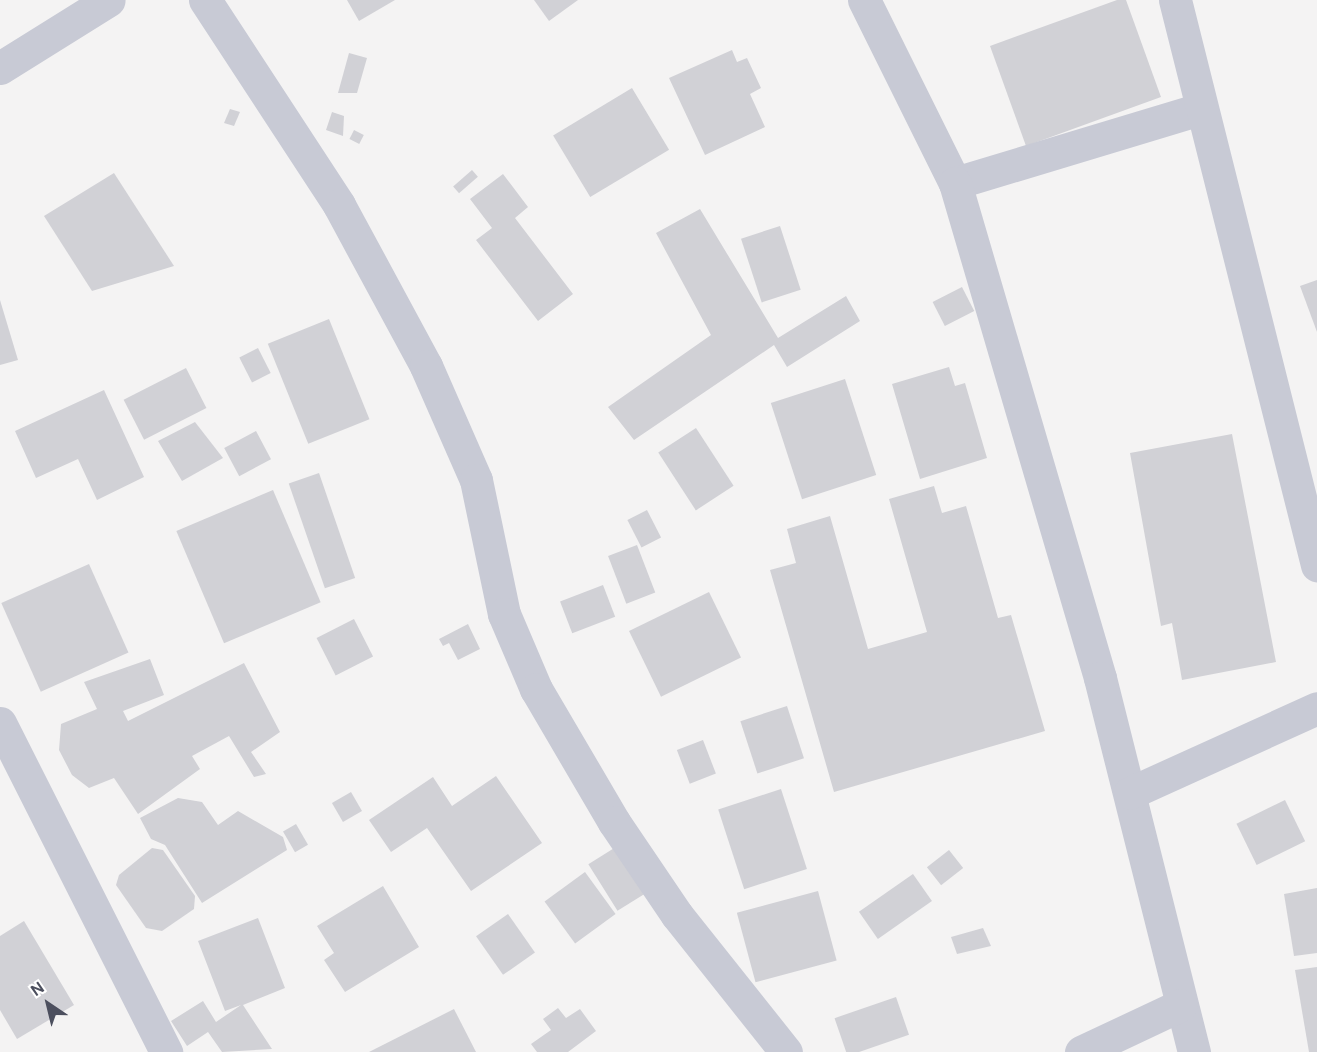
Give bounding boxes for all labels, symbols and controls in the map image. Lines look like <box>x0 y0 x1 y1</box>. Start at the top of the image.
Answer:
north arrow <box>18 974 78 1034</box>
text: N <box>27 977 48 1001</box>

